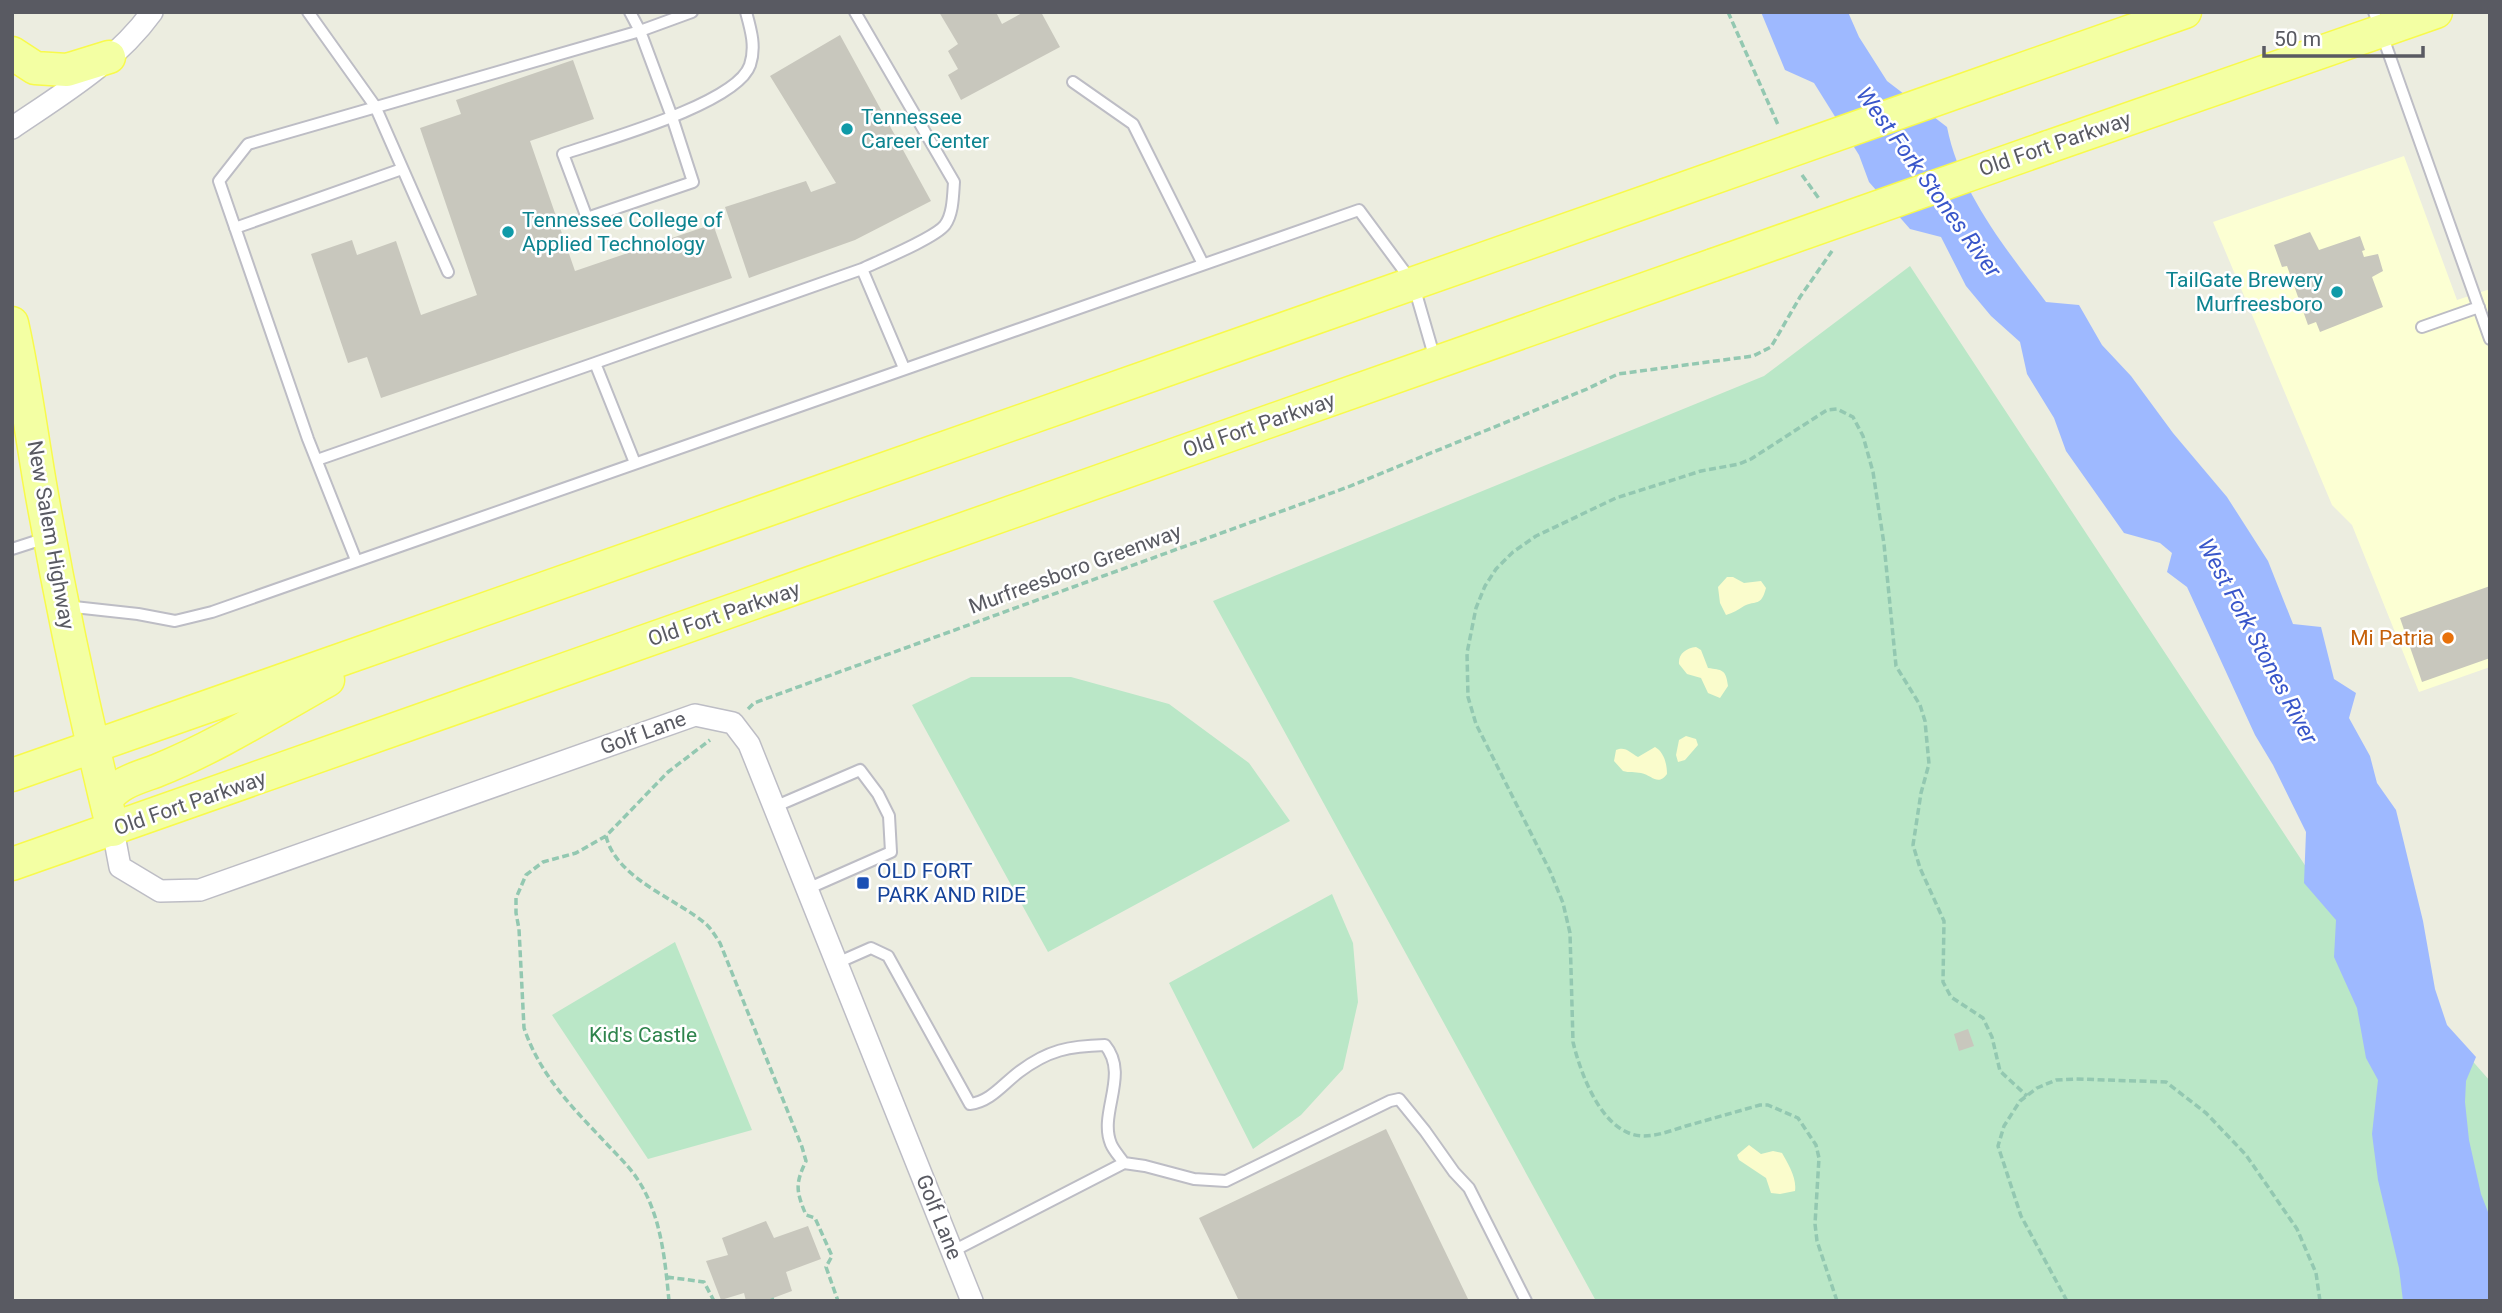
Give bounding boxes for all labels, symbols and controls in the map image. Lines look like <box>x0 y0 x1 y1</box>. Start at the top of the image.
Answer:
scale bar <box>2264 14 2423 58</box>
text: 50 m <box>2274 27 2321 51</box>
water label: West Fork Stones River <box>1850 82 2008 284</box>
place label: Tennessee Career Center <box>861 105 989 153</box>
street label: Old Fort Parkway <box>1976 107 2134 181</box>
marker: Tennessee Career Center <box>839 121 855 137</box>
place label: Tennessee College of Applied Technology <box>522 208 723 256</box>
marker: Tennessee College of Applied Technology <box>500 224 516 240</box>
place label: TailGate Brewery Murfreesboro <box>2166 268 2323 316</box>
marker: TailGate Brewery Murfreesboro <box>2329 284 2345 300</box>
street label: Old Fort Parkway <box>1180 388 1338 462</box>
street label: New Salem Highway <box>23 439 79 631</box>
street label: Murfreesboro Greenway <box>965 519 1185 619</box>
water label: West Fork Stones River <box>2192 534 2324 750</box>
street label: Old Fort Parkway <box>645 577 803 651</box>
place label: Mi Patria <box>2350 626 2434 650</box>
marker: Mi Patria <box>2440 630 2456 646</box>
street label: Golf Lane <box>597 706 689 760</box>
street label: Old Fort Parkway <box>111 766 269 840</box>
place label: OLD FORT PARK AND RIDE <box>877 859 1026 907</box>
marker: OLD FORT PARK AND RIDE <box>855 875 871 891</box>
park label: Kid's Castle <box>589 1023 697 1047</box>
street label: Golf Lane <box>911 1171 967 1263</box>

